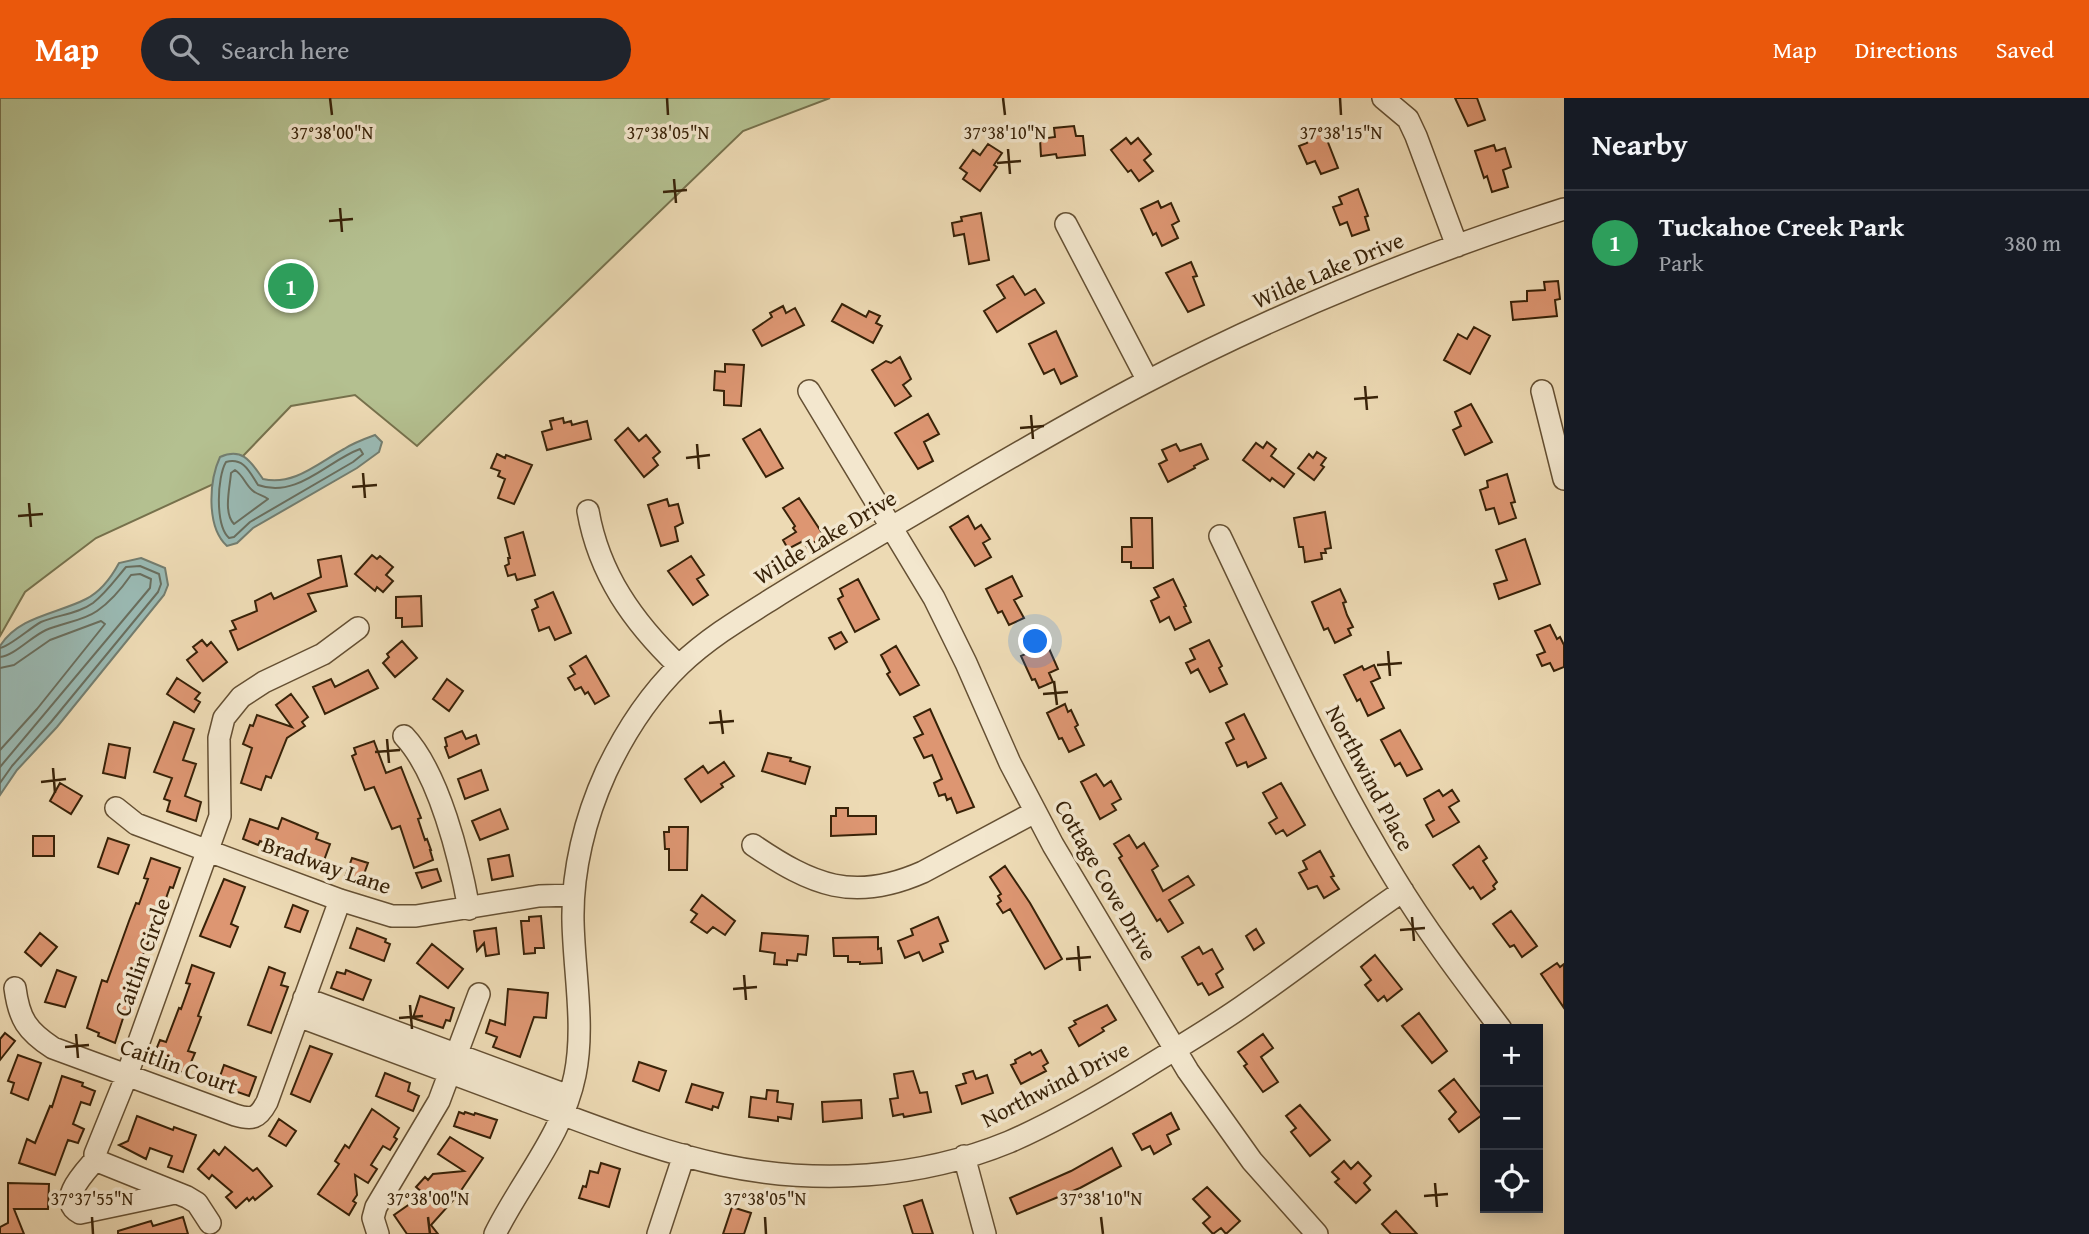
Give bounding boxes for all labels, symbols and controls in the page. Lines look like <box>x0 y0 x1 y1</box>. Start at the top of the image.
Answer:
search box <box>141 18 631 81</box>
text: Map <box>35 25 99 73</box>
icon: search <box>165 30 203 68</box>
text: Search here <box>221 30 349 69</box>
text: Map <box>1773 32 1817 67</box>
text: Directions <box>1855 32 1958 67</box>
text: Saved <box>1996 32 2054 67</box>
text: 37°38'00"N <box>291 119 374 146</box>
text: 37°38'05"N <box>627 119 710 146</box>
text: 37°38'10"N <box>964 119 1047 146</box>
text: 37°38'15"N <box>1300 119 1383 146</box>
text: Nearby <box>1592 122 1688 166</box>
text: Tuckahoe Creek Park <box>1659 207 1904 246</box>
street label: Wilde Lake Drive <box>1247 223 1409 316</box>
text: 1 <box>1609 226 1621 259</box>
text: 380 m <box>2004 226 2061 259</box>
text: Park <box>1659 246 1703 279</box>
pin: 1 <box>268 260 314 312</box>
street label: Wilde Lake Drive <box>747 481 902 592</box>
your location <box>1018 624 1052 658</box>
street label: Northwind Place <box>1318 699 1423 857</box>
street label: Cottage Cove Drive <box>1047 793 1166 966</box>
street label: Bradway Lane <box>258 827 396 902</box>
street label: Caitlin Circle <box>105 893 178 1021</box>
map controls <box>1480 1024 1543 1213</box>
button: + <box>1480 1024 1543 1087</box>
street label: Caitlin Court <box>116 1029 243 1102</box>
street label: Northwind Drive <box>975 1032 1134 1135</box>
button: − <box>1480 1087 1543 1150</box>
button: locate <box>1480 1150 1543 1213</box>
text: 37°37'55"N <box>51 1185 134 1212</box>
text: 37°38'00"N <box>387 1185 470 1212</box>
text: 37°38'05"N <box>724 1185 807 1212</box>
text: 37°38'10"N <box>1060 1185 1143 1212</box>

